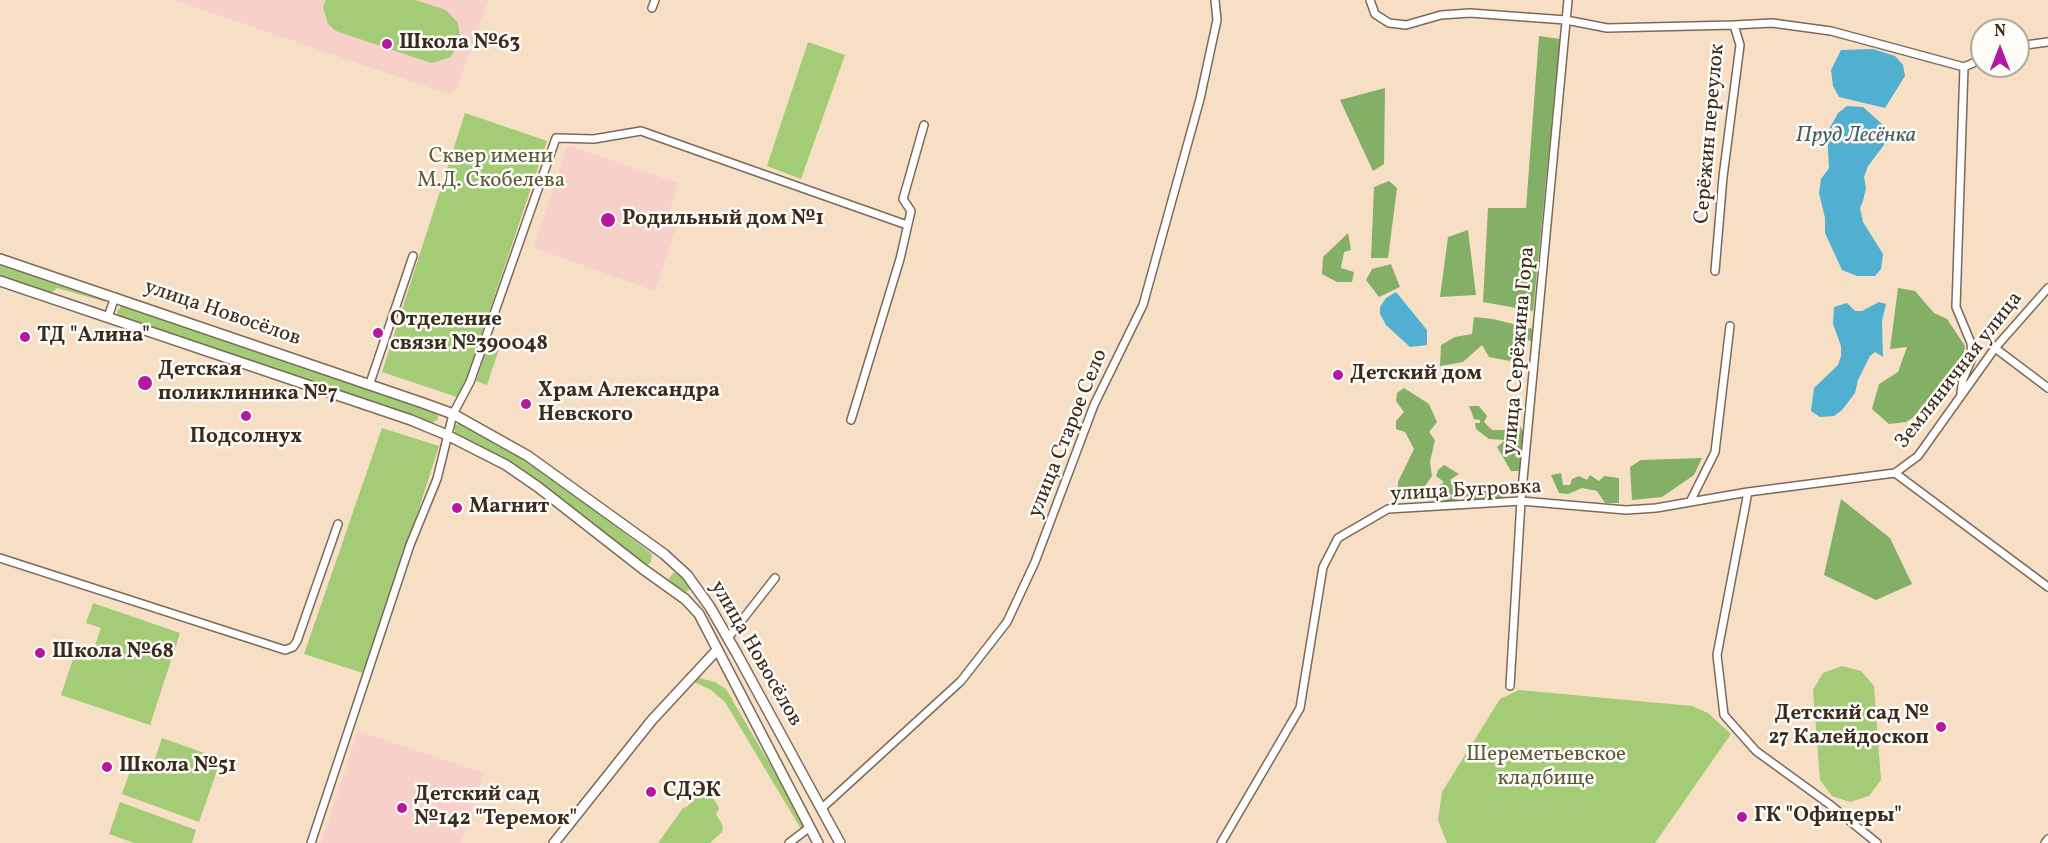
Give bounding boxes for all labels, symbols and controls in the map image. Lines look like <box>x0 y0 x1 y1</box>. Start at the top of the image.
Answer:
north arrow <box>1970 18 2030 78</box>
text: N <box>1994 21 2006 43</box>
place label: Школа №63 <box>399 31 520 57</box>
marker: Школа №63 <box>380 37 394 51</box>
street label: Серёжин переулок <box>1691 43 1731 225</box>
water label: Пруд Лесёнка <box>1796 124 1916 150</box>
park label: Сквер имени М.Д. Скобелева <box>417 145 565 195</box>
place label: Родильный дом №1 <box>622 207 824 233</box>
marker: Родильный дом №1 <box>599 211 617 229</box>
street label: улица Серёжина Гора <box>1498 246 1542 456</box>
street label: улица Новосёлов <box>140 275 304 353</box>
street label: Земляничная улица <box>1891 287 2029 455</box>
place label: Отделение связи №390048 <box>390 308 548 358</box>
place label: ТД "Алина" <box>37 324 150 350</box>
marker: Отделение связи №390048 <box>371 326 385 340</box>
marker: ТД "Алина" <box>18 330 32 344</box>
street label: улица Старое Село <box>1024 346 1114 522</box>
place label: Детская поликлиника №7 <box>158 358 338 408</box>
place label: Детский дом <box>1350 362 1482 388</box>
marker: Детский дом <box>1331 368 1345 382</box>
marker: Детская поликлиника №7 <box>136 374 154 392</box>
place label: Храм Александра Невского <box>538 379 720 429</box>
marker: Храм Александра Невского <box>519 397 533 411</box>
marker: Подсолнух <box>239 409 253 423</box>
place label: Подсолнух <box>190 425 302 451</box>
street label: улица Бугровка <box>1390 475 1542 509</box>
place label: Магнит <box>469 495 549 521</box>
marker: Магнит <box>450 501 464 515</box>
street label: улица Новосёлов <box>703 577 807 731</box>
place label: Школа №68 <box>52 640 174 666</box>
marker: Школа №68 <box>33 646 47 660</box>
place label: Детский сад № 27 Калейдоскоп <box>1768 702 1929 752</box>
marker: Детский сад № 27 Калейдоскоп <box>1934 720 1948 734</box>
park label: Шереметьевское кладбище <box>1466 743 1626 793</box>
place label: Школа №51 <box>119 754 237 780</box>
marker: Школа №51 <box>100 760 114 774</box>
place label: СДЭК <box>663 779 721 805</box>
place label: Детский сад №142 "Теремок" <box>414 783 577 833</box>
marker: СДЭК <box>644 785 658 799</box>
marker: Детский сад №142 "Теремок" <box>395 801 409 815</box>
place label: ГК "Офицеры" <box>1754 804 1902 830</box>
marker: ГК "Офицеры" <box>1735 810 1749 824</box>

